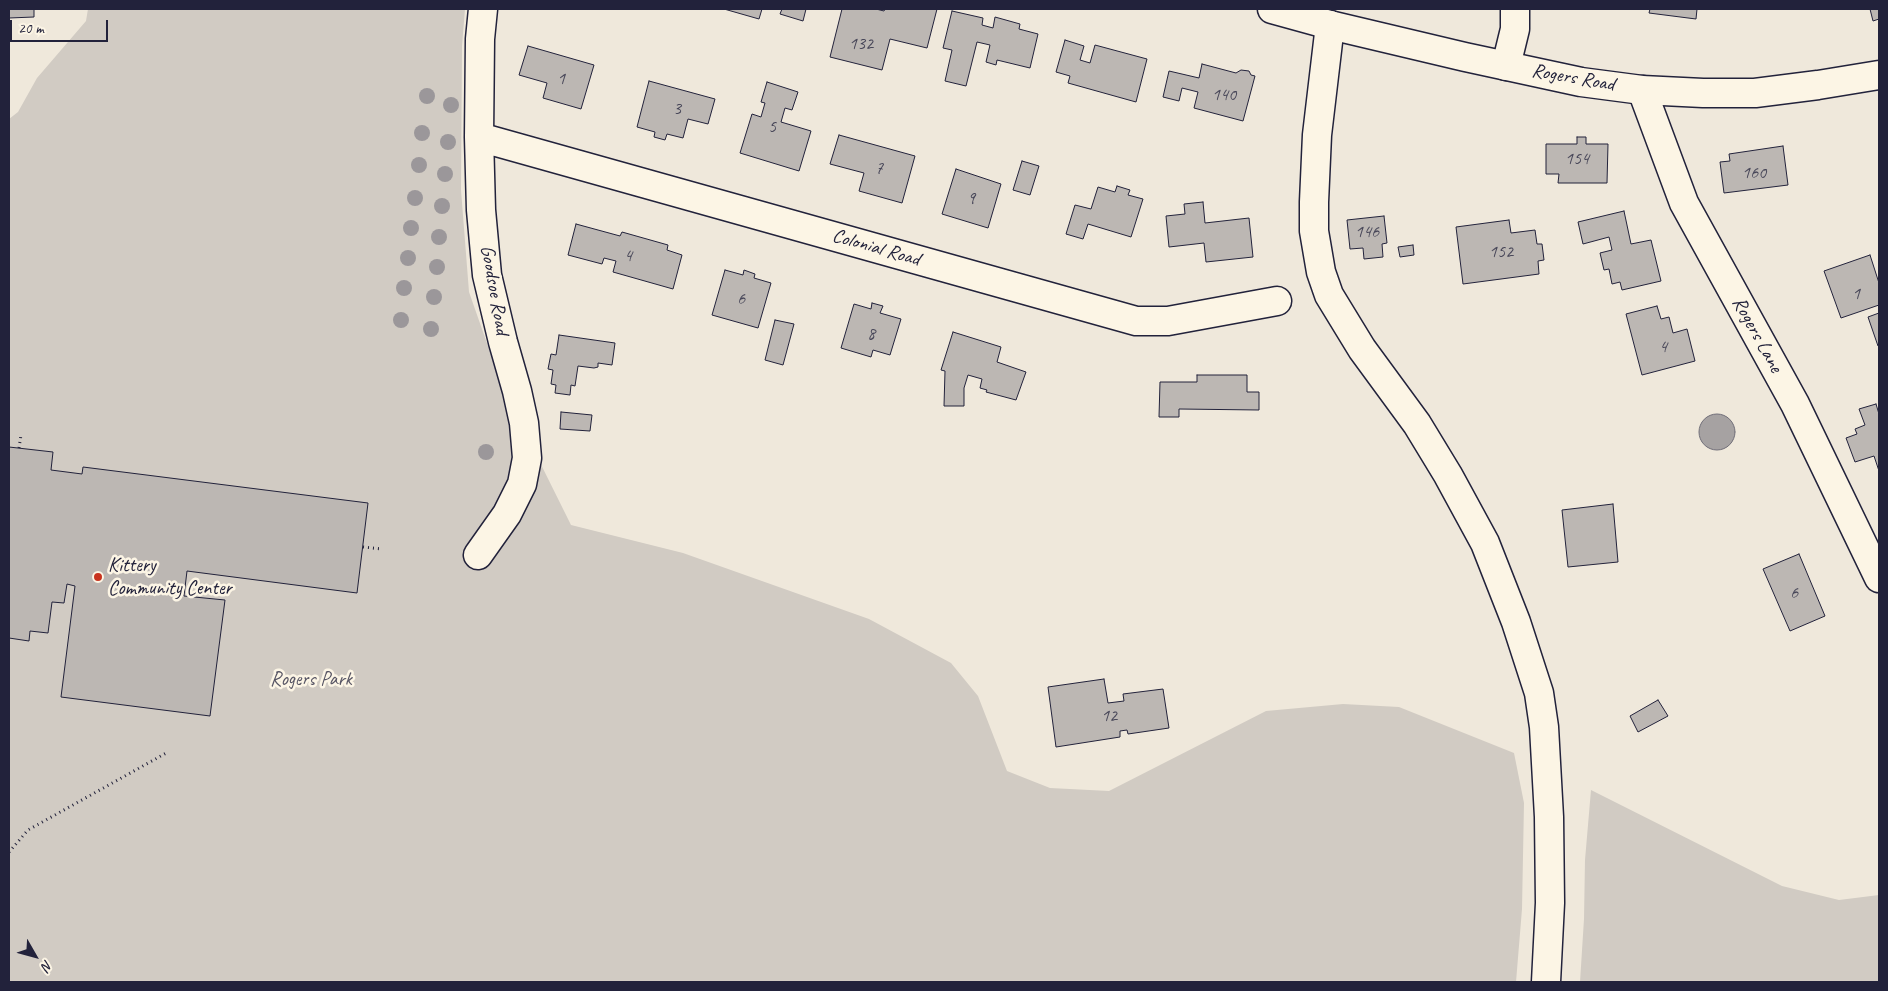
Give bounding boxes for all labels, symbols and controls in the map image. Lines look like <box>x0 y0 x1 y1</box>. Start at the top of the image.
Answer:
scale bar <box>12 10 110 42</box>
text: 20 m <box>18 19 44 38</box>
house number: 132 <box>849 33 873 55</box>
street label: Rogers Road <box>1530 59 1616 97</box>
house number: 1 <box>557 68 565 90</box>
house number: 140 <box>1212 84 1236 106</box>
house number: 3 <box>673 98 681 120</box>
house number: 5 <box>768 116 776 138</box>
house number: 154 <box>1565 148 1589 170</box>
house number: 7 <box>875 158 883 180</box>
house number: 160 <box>1742 162 1766 184</box>
house number: 9 <box>967 188 975 210</box>
house number: 146 <box>1355 221 1379 243</box>
street label: Colonial Road <box>829 224 923 272</box>
house number: 152 <box>1489 241 1513 263</box>
street label: Goodsoe Road <box>474 243 514 337</box>
house number: 4 <box>624 245 632 267</box>
house number: 1 <box>1852 283 1860 305</box>
house number: 6 <box>737 288 745 310</box>
street label: Rogers Lane <box>1726 293 1788 377</box>
house number: 8 <box>867 323 875 345</box>
house number: 4 <box>1659 336 1667 358</box>
place label: Kittery Community Center <box>108 554 232 601</box>
marker: Kittery Community Center <box>92 571 104 583</box>
house number: 6 <box>1790 582 1798 604</box>
park label: Rogers Park <box>270 668 352 692</box>
house number: 12 <box>1101 705 1117 727</box>
north arrow <box>10 931 60 981</box>
text: N <box>38 957 57 974</box>

